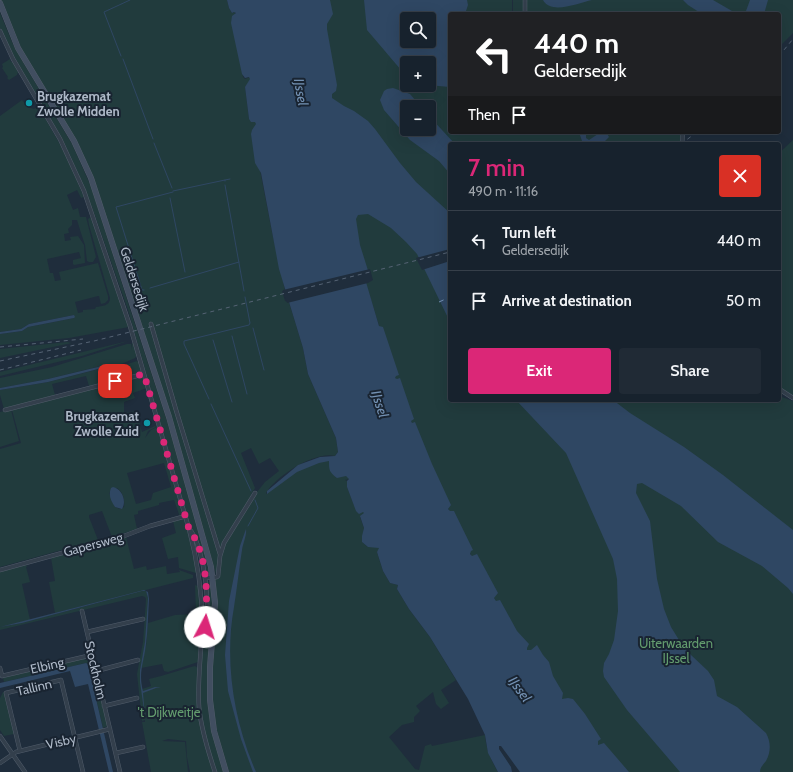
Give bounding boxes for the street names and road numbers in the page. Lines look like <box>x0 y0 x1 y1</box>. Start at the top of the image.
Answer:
street label: Geldersedijk <box>116 245 153 314</box>
street label: Gapersweg <box>62 528 125 560</box>
street label: Stockholm <box>82 639 110 701</box>
street label: Elbing <box>29 653 66 677</box>
street label: Tallinn <box>15 675 53 699</box>
street label: Visby <box>44 730 78 752</box>

